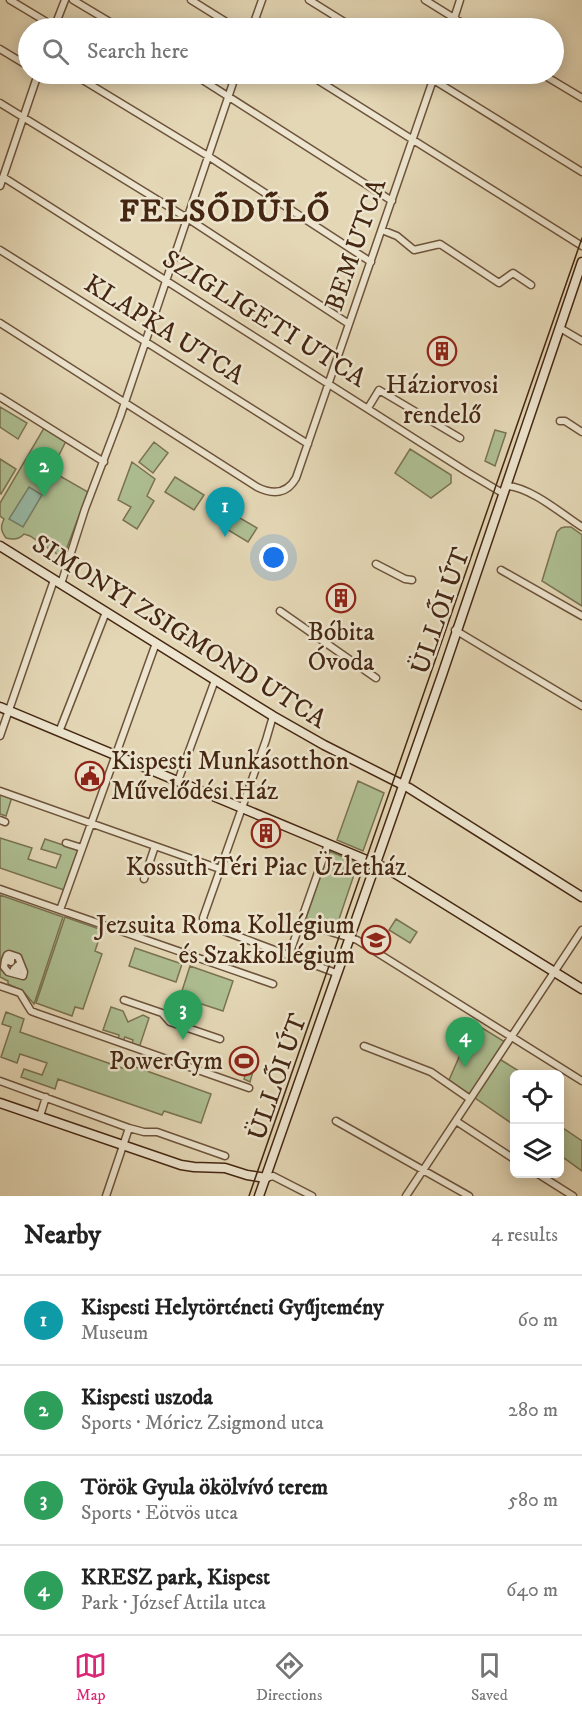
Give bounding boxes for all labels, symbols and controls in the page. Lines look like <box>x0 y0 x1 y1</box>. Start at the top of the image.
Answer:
search box <box>18 18 564 84</box>
icon: search <box>39 35 72 68</box>
text: Search here <box>87 38 189 65</box>
street label: BEM UTCA <box>318 174 394 316</box>
district label: FELSŐDŰLŐ <box>119 191 331 232</box>
street label: SZIGLIGETI UTCA <box>156 243 373 395</box>
street label: KLAPKA UTCA <box>78 268 251 393</box>
building icon: Háziorvosi rendelő <box>426 335 458 367</box>
place label: Háziorvosi rendelő <box>386 369 498 432</box>
pin: 2 <box>24 448 63 497</box>
pin: 1 <box>206 488 244 537</box>
street label: SIMONYI ZSIGMOND UTCA <box>26 528 333 737</box>
your location <box>259 543 288 572</box>
street label: ÜLLŐI ÚT <box>403 543 478 679</box>
building icon: Bóbita Óvoda <box>325 582 357 614</box>
place label: Bóbita Óvoda <box>307 616 375 679</box>
place label: Kispesti Munkásotthon Művelődési Ház <box>111 745 349 808</box>
public building icon: Kispesti Munkásotthon Művelődési Ház <box>74 760 106 792</box>
building icon: Kossuth Téri Piac Üzletház <box>250 817 282 849</box>
place label: Kossuth Téri Piac Üzletház <box>125 851 407 884</box>
place label: Jezsuita Roma Kollégium és Szakkollégium <box>94 909 355 972</box>
school or university icon: Jezsuita Roma Kollégium és Szakkollégium <box>360 924 392 956</box>
pin: 3 <box>164 990 202 1040</box>
street label: ÜLLŐI ÚT <box>240 1009 315 1145</box>
pin: 4 <box>446 1018 484 1067</box>
place label: PowerGym <box>109 1045 223 1078</box>
sports icon: PowerGym <box>228 1045 260 1077</box>
map controls <box>510 1070 564 1178</box>
button: locate <box>510 1070 564 1124</box>
button: layers <box>510 1124 564 1178</box>
text: Nearby <box>24 1219 101 1252</box>
text: 4 results <box>491 1223 558 1248</box>
text: Kispesti Helytörténeti Gyűjtemény <box>81 1294 384 1321</box>
text: 1 <box>40 1308 47 1333</box>
text: 60 m <box>518 1308 558 1333</box>
text: Museum <box>81 1321 148 1346</box>
text: Kispesti uszoda <box>81 1384 213 1411</box>
text: 2 <box>39 1398 48 1423</box>
text: 280 m <box>508 1398 558 1423</box>
text: Sports · Móricz Zsigmond utca <box>81 1411 324 1436</box>
text: Török Gyula ökölvívó terem <box>81 1474 328 1501</box>
text: 3 <box>40 1488 47 1513</box>
text: 580 m <box>508 1488 558 1513</box>
text: Sports · Eötvös utca <box>81 1501 238 1526</box>
text: KRESZ park, Kispest <box>81 1564 270 1591</box>
text: 4 <box>38 1578 49 1603</box>
text: 640 m <box>506 1578 558 1603</box>
text: Park · József Attila utca <box>81 1591 266 1616</box>
tab: Map <box>74 1649 107 1705</box>
tab: Directions <box>256 1649 322 1705</box>
tab: Saved <box>471 1649 508 1705</box>

